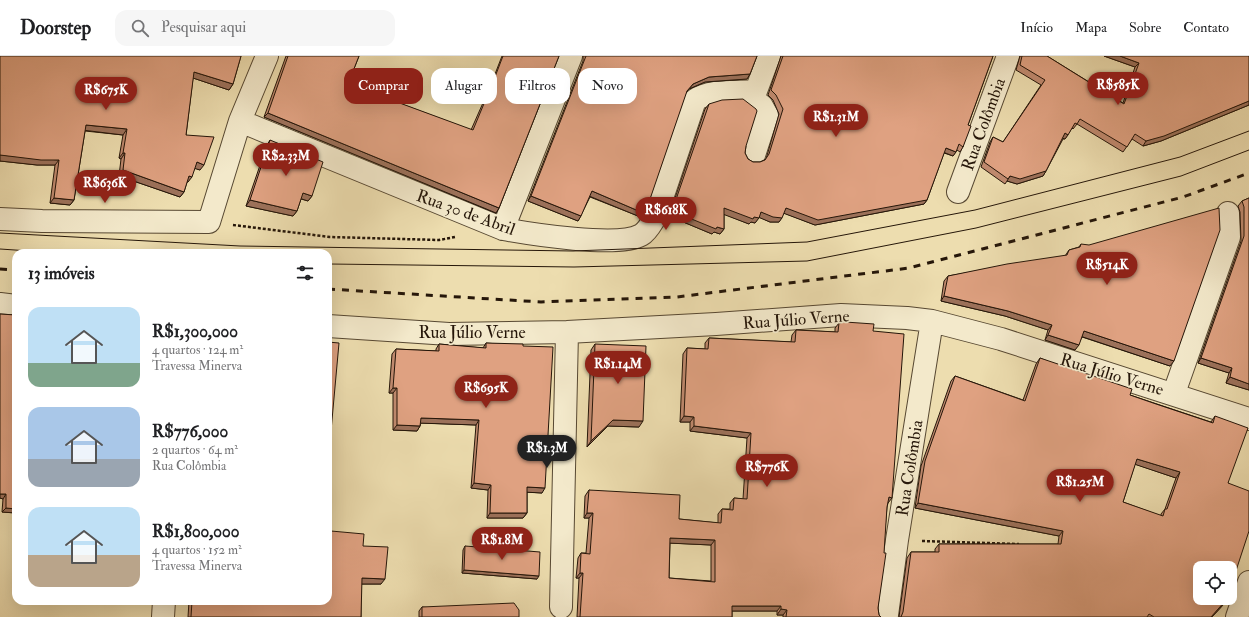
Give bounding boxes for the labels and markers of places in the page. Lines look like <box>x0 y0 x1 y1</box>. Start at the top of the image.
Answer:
pin: R$585K <box>1085 72 1151 106</box>
pin: R$675K <box>73 77 139 111</box>
pin: R$1.31M <box>799 104 873 138</box>
pin: R$2.33M <box>249 143 323 177</box>
pin: R$636K <box>72 170 138 204</box>
pin: R$618K <box>633 197 699 231</box>
pin: R$514K <box>1074 252 1140 286</box>
pin: R$1.14M <box>581 351 655 385</box>
pin: R$695K <box>453 375 519 409</box>
pin: R$1.3M <box>514 435 580 469</box>
pin: R$776K <box>734 454 800 488</box>
pin: R$1.25M <box>1043 469 1117 503</box>
pin: R$1.8M <box>469 527 535 561</box>

